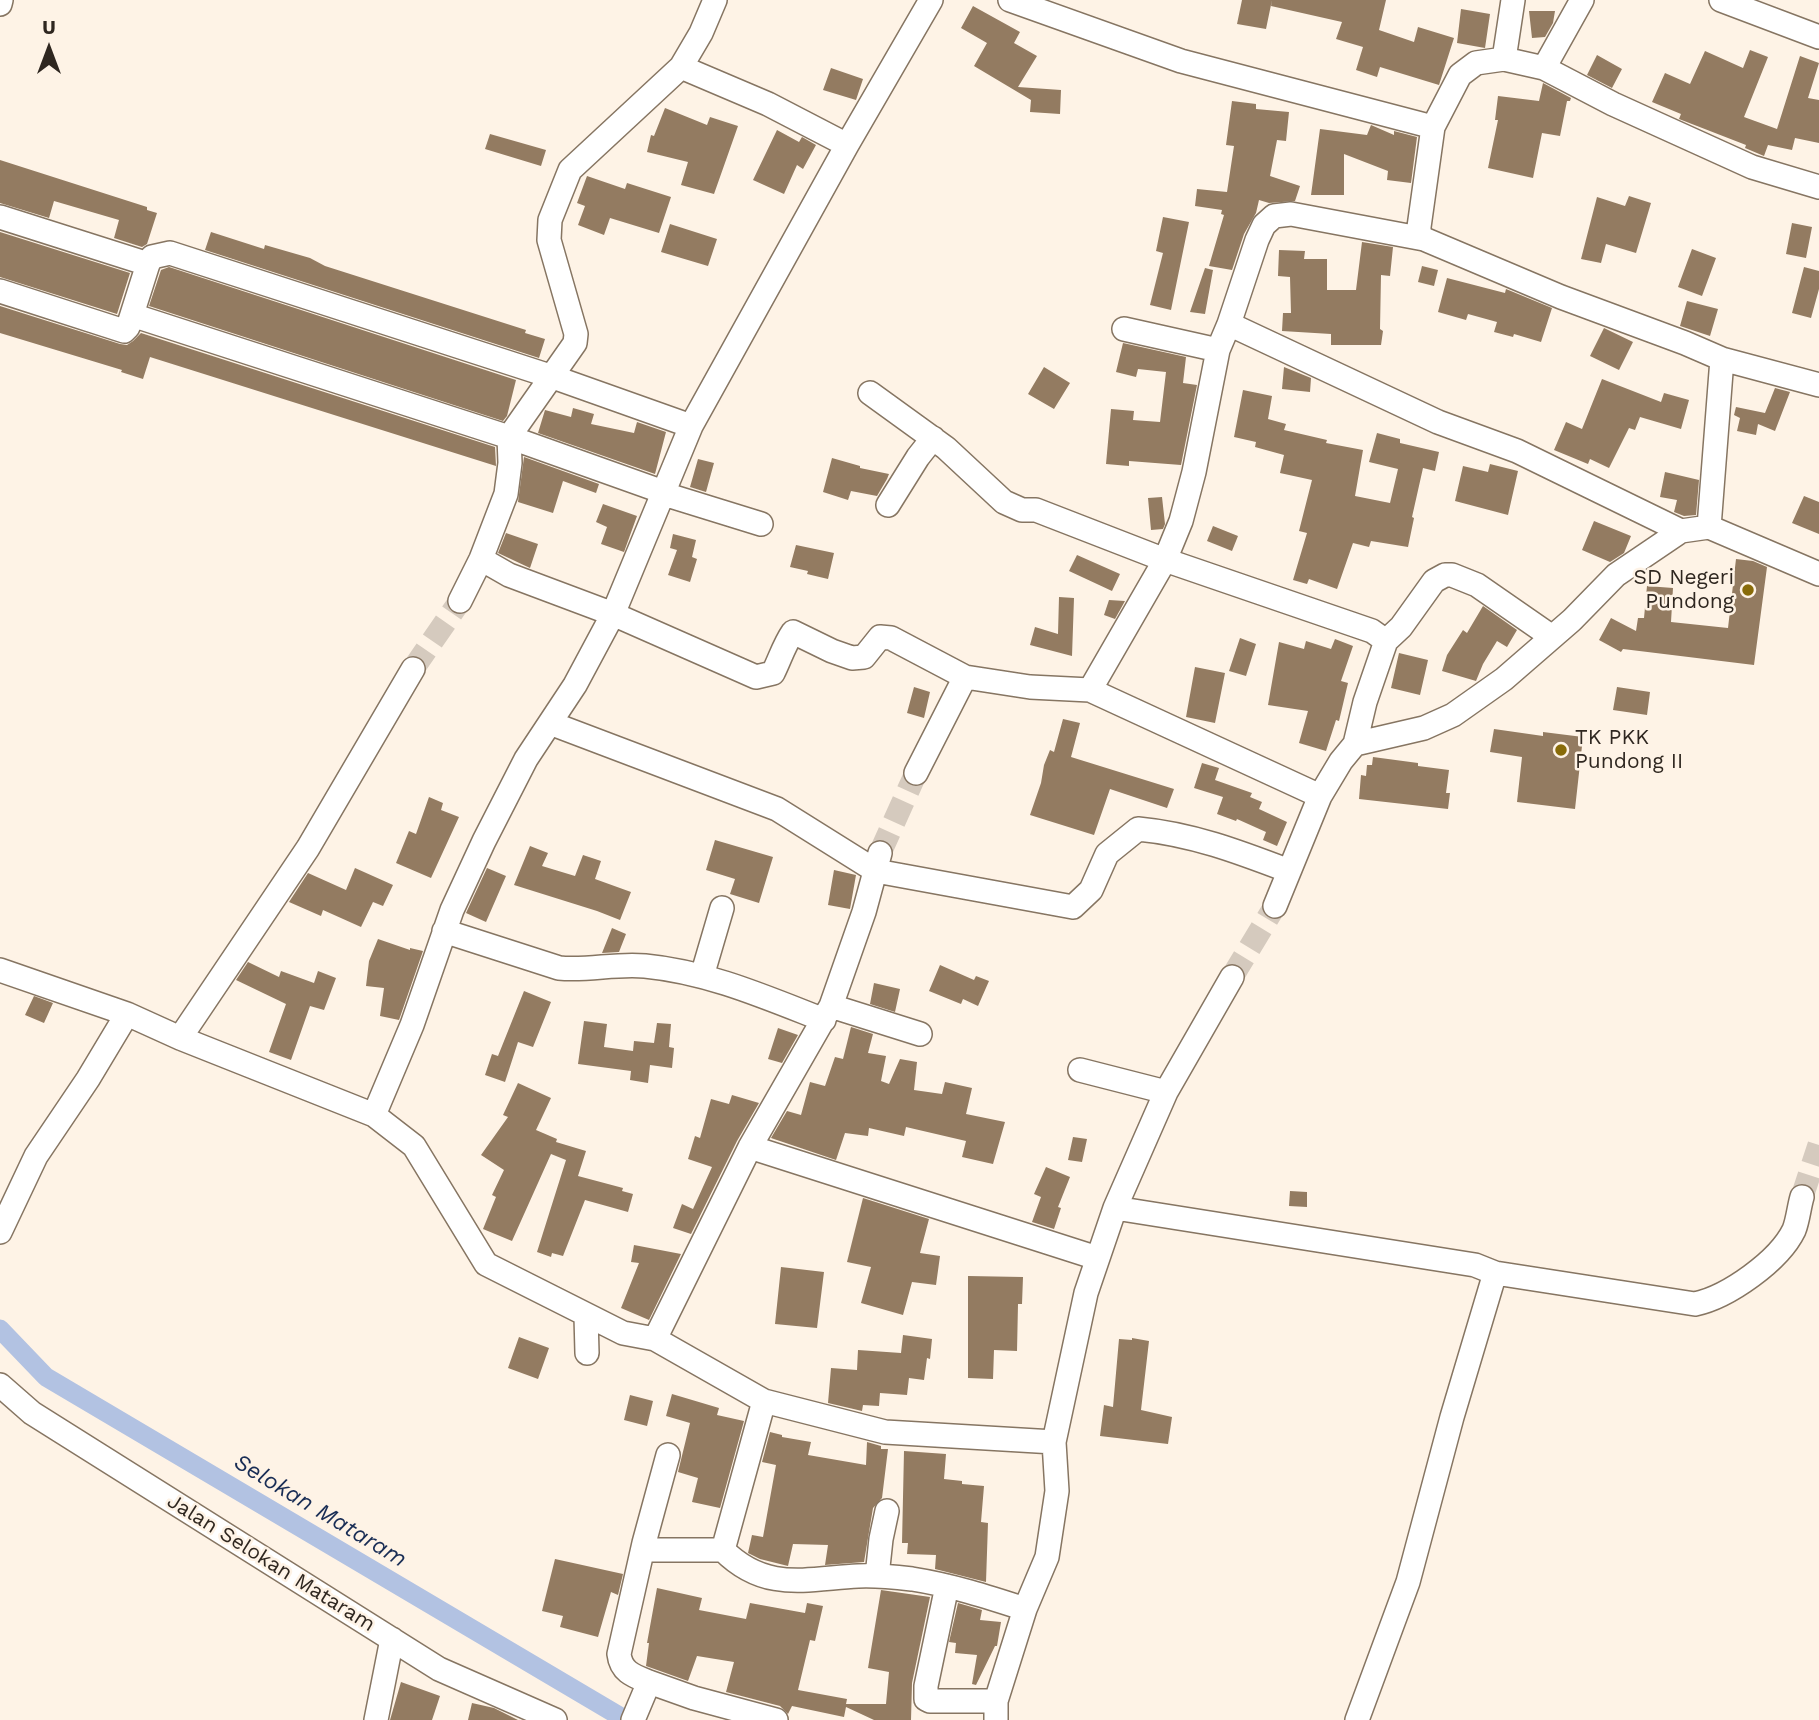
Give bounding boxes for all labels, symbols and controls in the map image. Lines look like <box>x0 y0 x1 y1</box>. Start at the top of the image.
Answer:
north arrow <box>14 14 84 84</box>
text: U <box>42 16 56 39</box>
place label: SD Negeri Pundong <box>1633 565 1734 615</box>
marker: SD Negeri Pundong <box>1740 582 1756 598</box>
place label: TK PKK Pundong II <box>1575 725 1683 775</box>
marker: TK PKK Pundong II <box>1553 742 1569 758</box>
water label: Selokan Mataram <box>229 1448 411 1574</box>
street label: Jalan Selokan Mataram <box>162 1489 380 1637</box>

